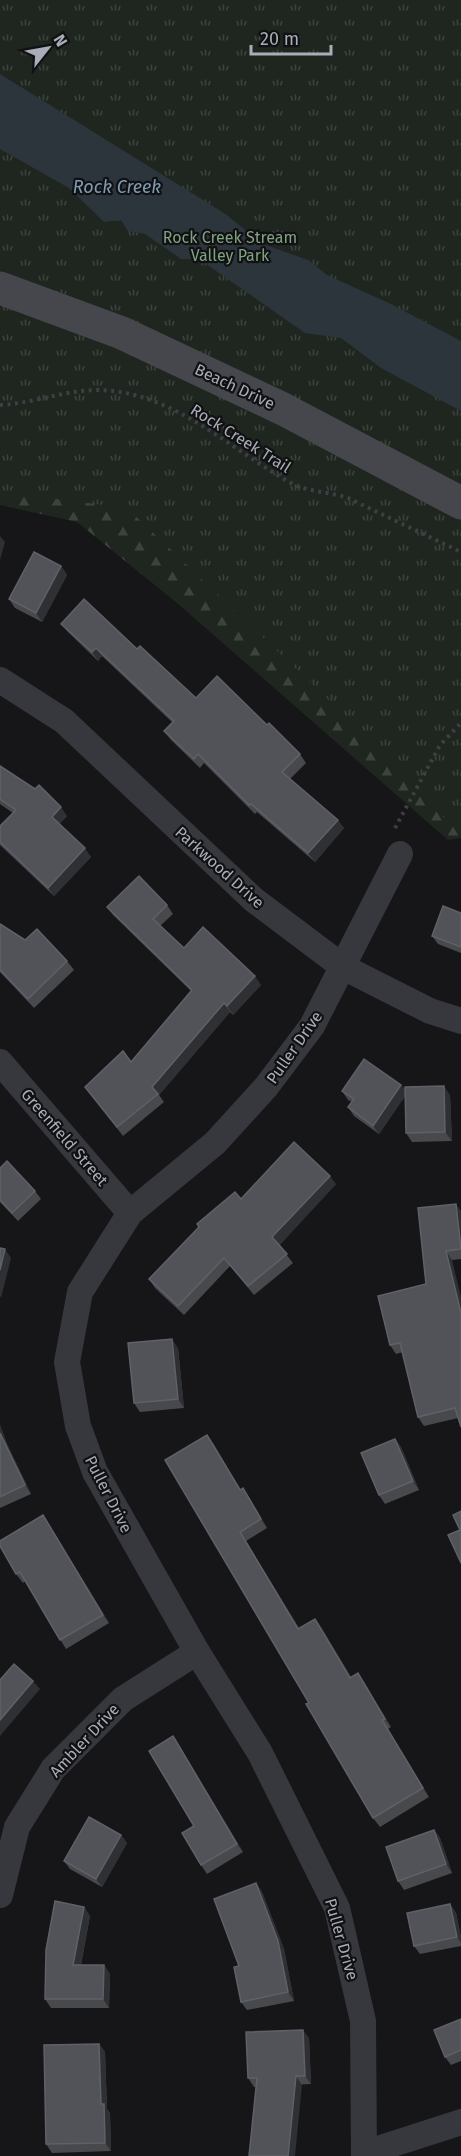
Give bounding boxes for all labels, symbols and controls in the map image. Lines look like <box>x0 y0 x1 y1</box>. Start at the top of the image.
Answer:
north arrow <box>18 18 78 78</box>
scale bar <box>251 18 330 56</box>
text: 20 m <box>260 28 299 50</box>
text: N <box>50 31 71 50</box>
water label: Rock Creek <box>73 176 161 198</box>
park label: Rock Creek Stream Valley Park <box>163 228 297 265</box>
street label: Beach Drive <box>192 360 278 413</box>
street label: Rock Creek Trail <box>187 400 295 477</box>
street label: Parkwood Drive <box>171 823 268 912</box>
street label: Puller Drive <box>262 1007 326 1087</box>
street label: Greenfield Street <box>17 1085 112 1190</box>
street label: Puller Drive <box>81 1452 136 1536</box>
street label: Ambler Drive <box>45 1700 123 1781</box>
street label: Puller Drive <box>321 1896 362 1982</box>

